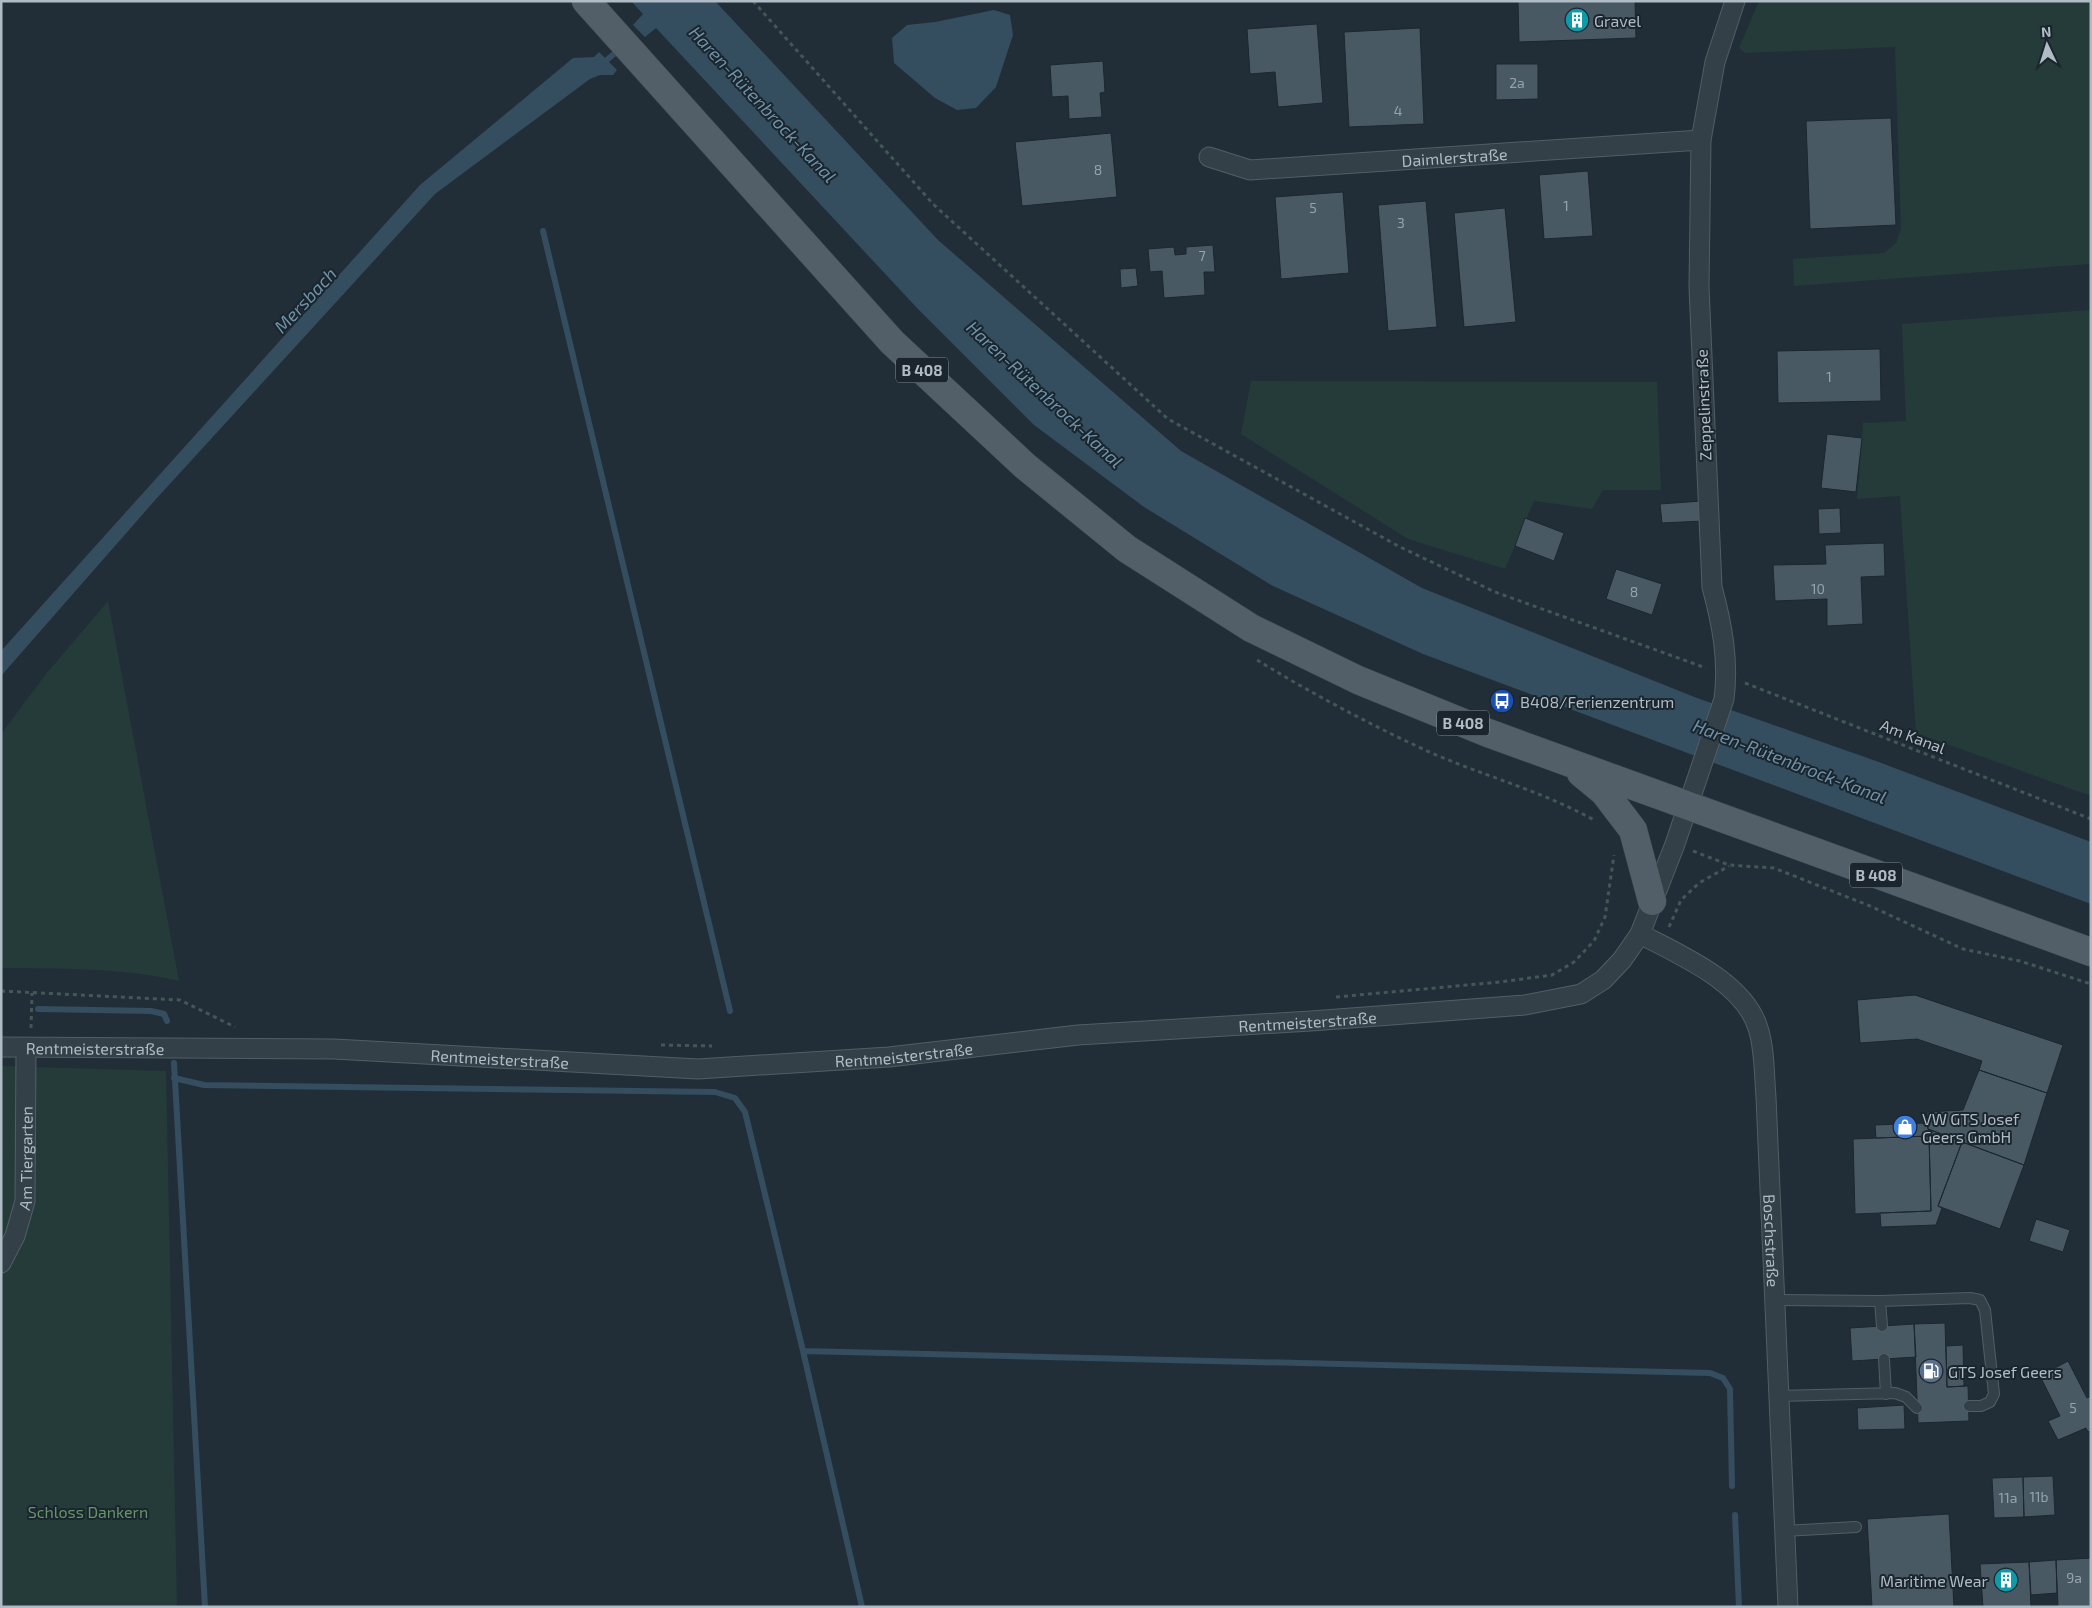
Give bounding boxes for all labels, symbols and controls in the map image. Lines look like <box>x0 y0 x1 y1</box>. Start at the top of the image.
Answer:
building icon: Gravel <box>1564 7 1590 33</box>
place label: Gravel <box>1594 11 1641 30</box>
north arrow <box>2022 20 2072 70</box>
water label: Haren-Rütenbrock-Kanal <box>685 21 841 187</box>
text: N <box>2040 23 2052 40</box>
house number: 2a <box>1509 74 1525 91</box>
house number: 4 <box>1394 102 1402 119</box>
street label: Daimlerstraße <box>1401 143 1508 169</box>
house number: 8 <box>1094 161 1102 178</box>
house number: 1 <box>1563 197 1569 214</box>
house number: 5 <box>1309 199 1317 216</box>
house number: 3 <box>1397 214 1405 231</box>
house number: 7 <box>1198 247 1206 264</box>
water label: Mersbach <box>269 263 341 337</box>
water label: Haren-Rütenbrock-Kanal <box>962 316 1128 472</box>
street label: Zeppelinstraße <box>1692 349 1714 461</box>
road number: B 408 <box>896 358 948 382</box>
house number: 1 <box>1826 368 1832 385</box>
house number: 10 <box>1811 580 1825 597</box>
house number: 8 <box>1630 583 1638 600</box>
bus stop icon: B408/Ferienzentrum <box>1489 688 1515 714</box>
place label: B408/Ferienzentrum <box>1520 692 1674 711</box>
road number: B 408 <box>1437 710 1489 736</box>
water label: Haren-Rütenbrock-Kanal <box>1690 714 1890 808</box>
street label: Am Kanal <box>1878 715 1949 757</box>
road number: B 408 <box>1850 862 1902 888</box>
street label: Rentmeisterstraße <box>1238 1007 1377 1035</box>
street label: Rentmeisterstraße <box>26 1038 164 1057</box>
street label: Rentmeisterstraße <box>834 1038 974 1070</box>
street label: Rentmeisterstraße <box>430 1045 569 1071</box>
street label: Am Tiergarten <box>14 1106 35 1212</box>
place label: VW GTS Josef Geers GmbH <box>1922 1109 2020 1146</box>
shop icon: VW GTS Josef Geers GmbH <box>1892 1114 1918 1140</box>
street label: Boschstraße <box>1761 1194 1784 1287</box>
fuel station icon: GTS Josef Geers <box>1918 1358 1944 1384</box>
place label: GTS Josef Geers <box>1948 1362 2062 1381</box>
house number: 5 <box>2069 1399 2077 1416</box>
house number: 11b <box>2029 1488 2049 1505</box>
house number: 11a <box>1999 1489 2017 1506</box>
park label: Schloss Dankern <box>28 1502 148 1521</box>
building icon: Maritime Wear <box>1993 1567 2019 1593</box>
house number: 9a <box>2066 1569 2082 1586</box>
place label: Maritime Wear <box>1880 1571 1989 1590</box>

